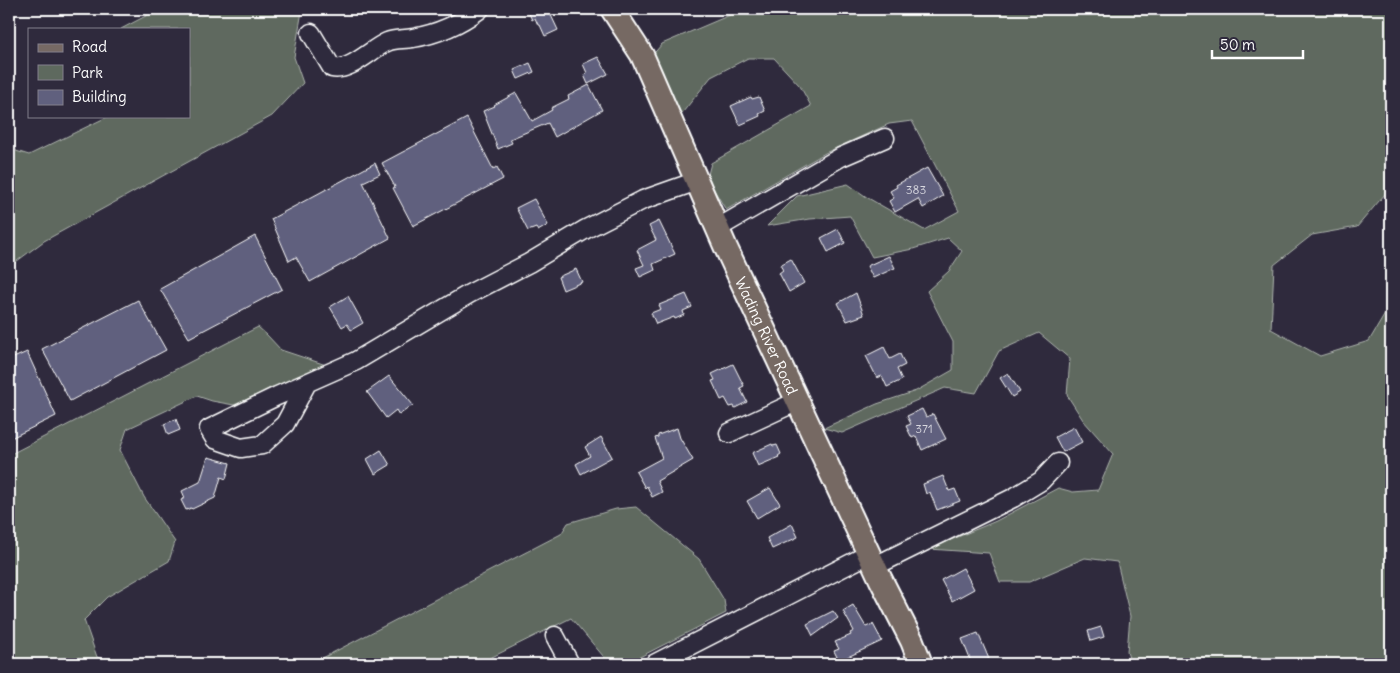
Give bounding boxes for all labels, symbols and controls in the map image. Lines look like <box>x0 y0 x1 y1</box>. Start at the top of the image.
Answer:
legend <box>28 28 190 118</box>
scale bar <box>1212 28 1304 60</box>
text: 50 m <box>1220 35 1255 54</box>
text: Road <box>72 37 107 56</box>
text: Park <box>72 63 103 82</box>
text: Building <box>72 87 127 106</box>
house number: 383 <box>906 182 926 197</box>
street label: Wading River Road <box>731 274 803 398</box>
house number: 371 <box>915 421 933 436</box>

